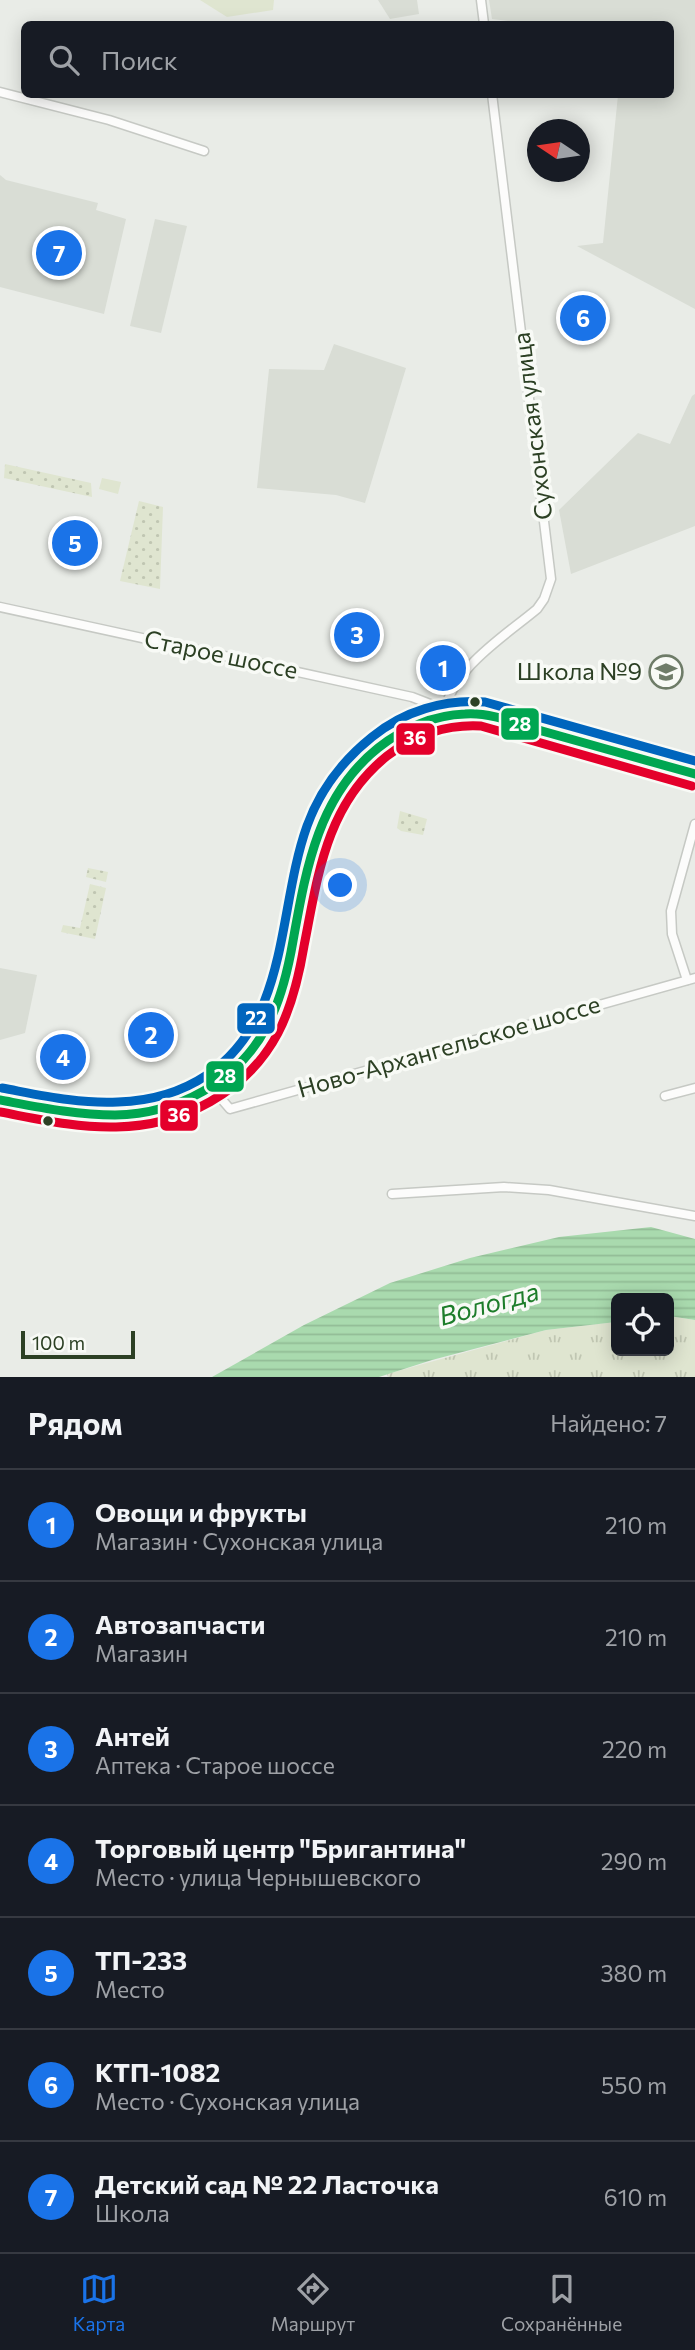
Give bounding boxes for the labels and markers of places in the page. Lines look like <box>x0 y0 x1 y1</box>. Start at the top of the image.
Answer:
pin: 7 <box>36 227 82 279</box>
pin: 6 <box>560 292 606 344</box>
pin: 5 <box>52 517 98 569</box>
pin: 3 <box>334 609 380 661</box>
pin: 1 <box>420 642 466 694</box>
school or university icon: Школа №9 <box>647 653 685 691</box>
place label: Школа №9 <box>517 656 642 685</box>
unlabelled marker <box>468 695 482 709</box>
pin: 2 <box>128 1009 174 1061</box>
pin: 4 <box>40 1031 86 1083</box>
unlabelled marker <box>41 1114 55 1128</box>

